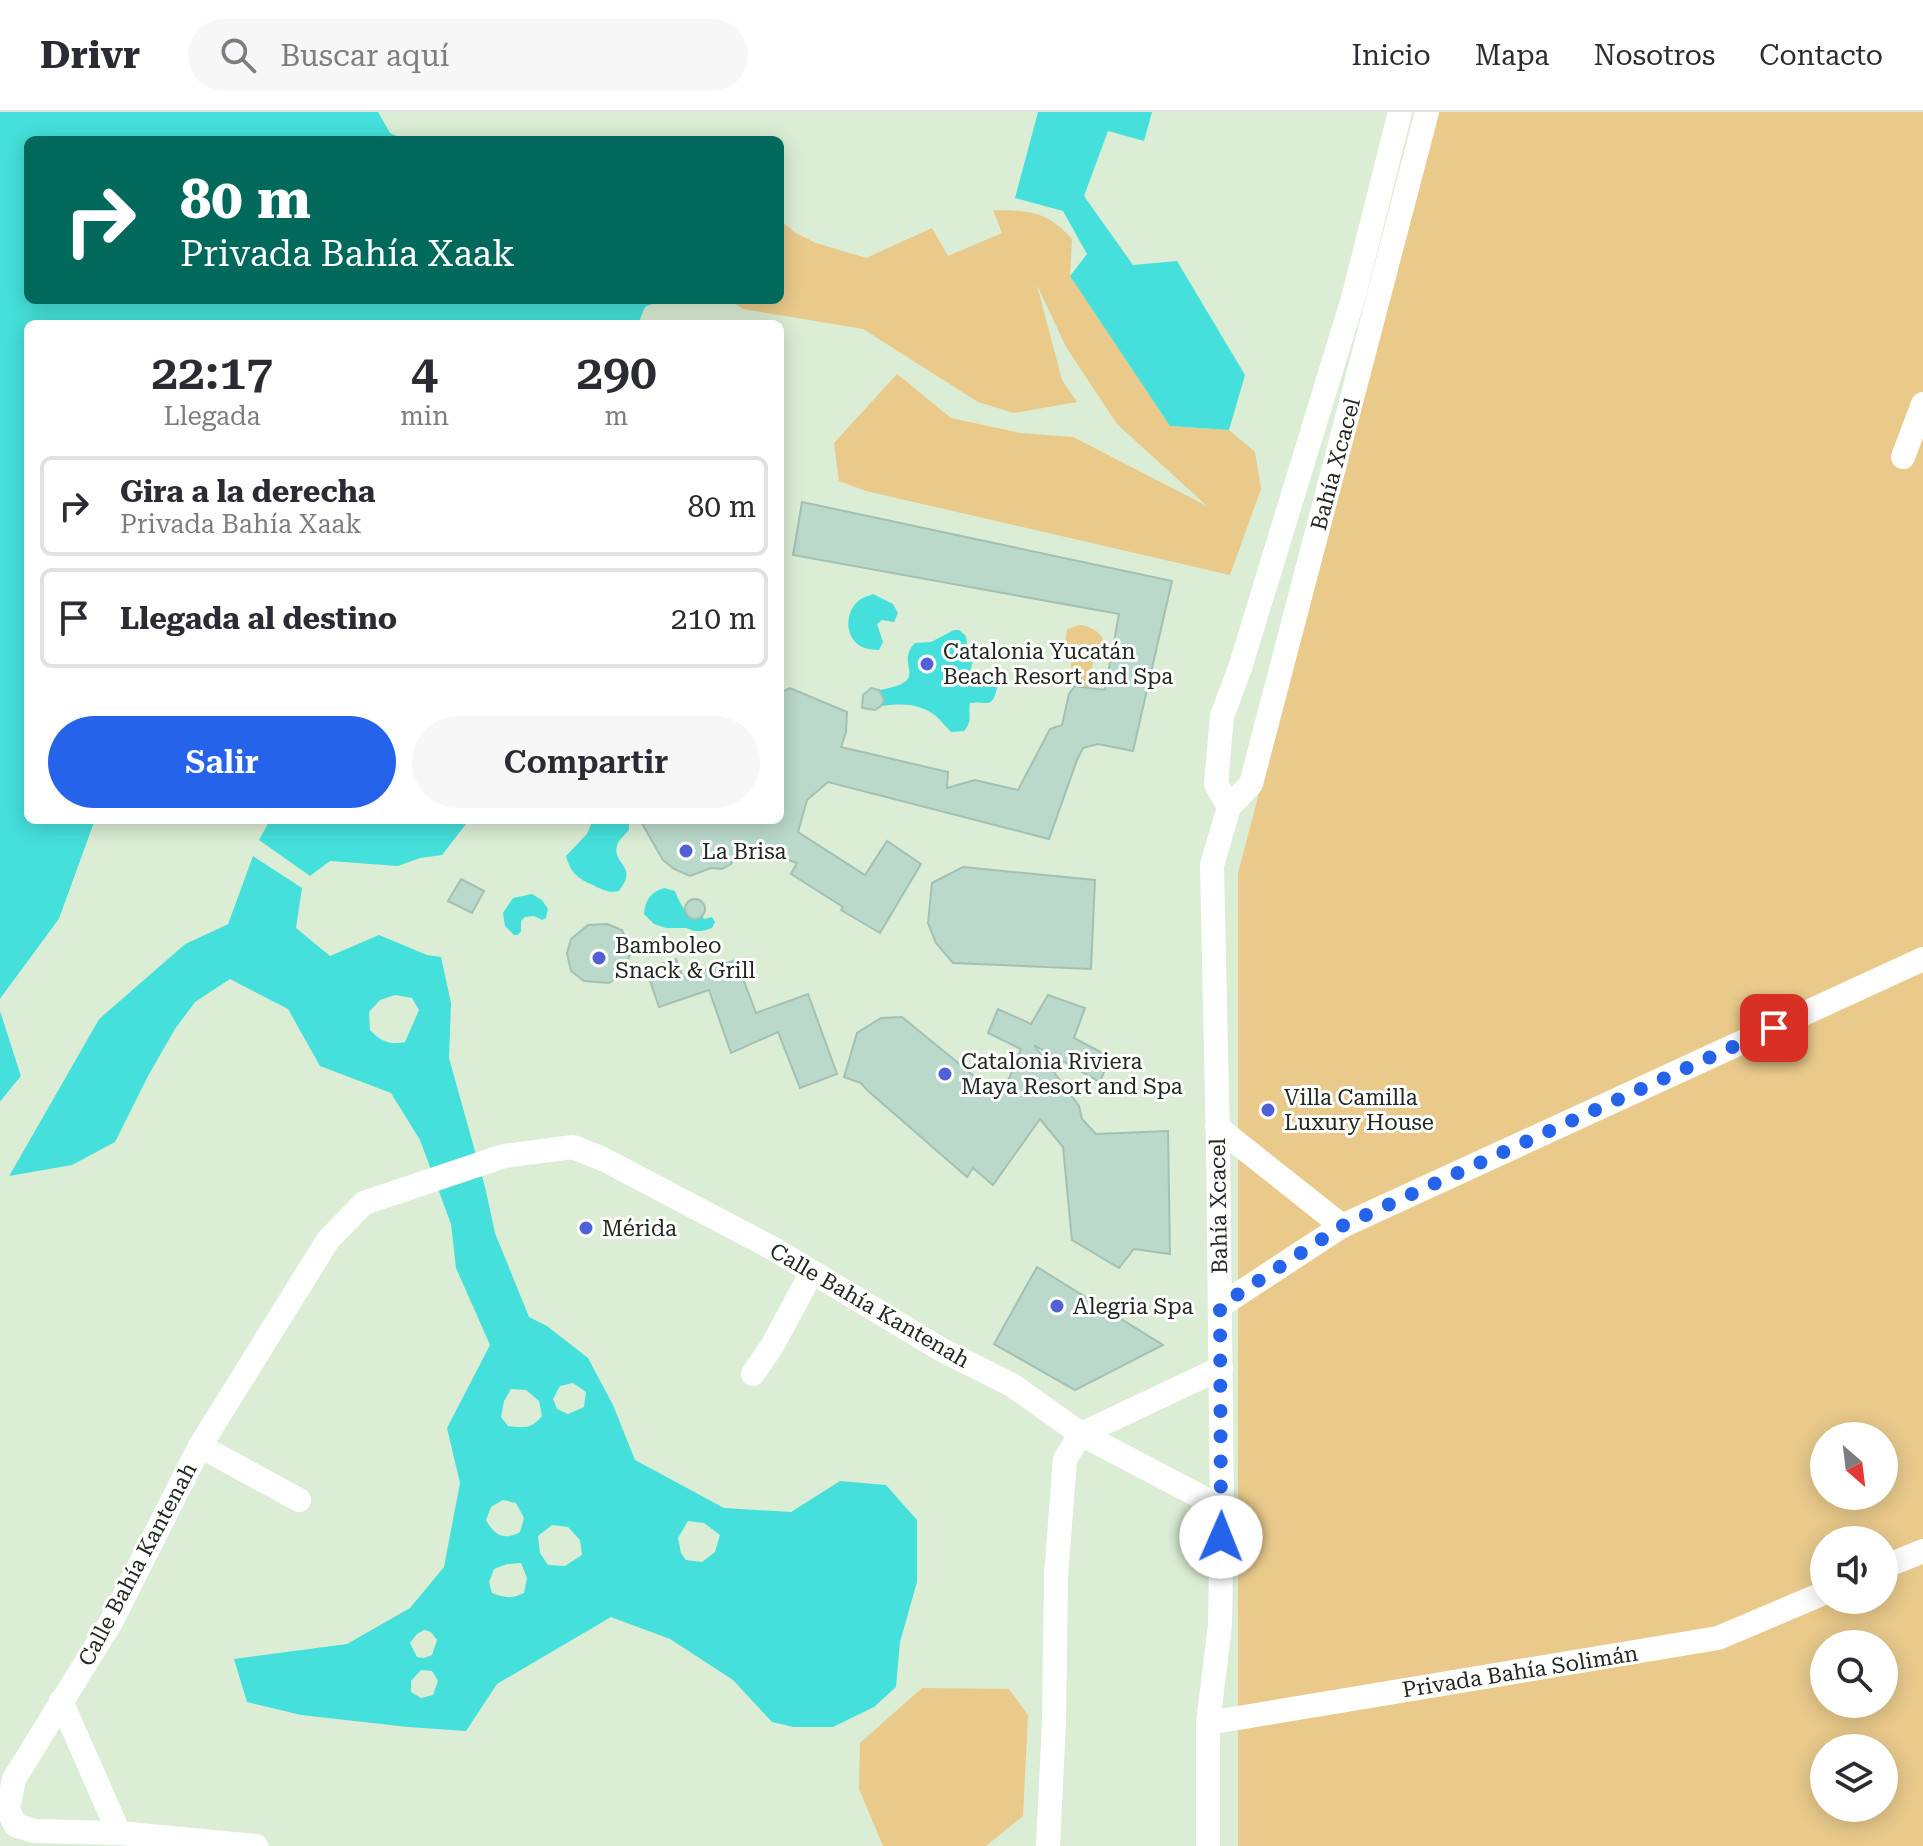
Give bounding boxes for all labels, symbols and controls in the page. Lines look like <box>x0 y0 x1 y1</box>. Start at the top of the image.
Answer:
search box <box>188 19 748 91</box>
text: Drivr <box>40 33 140 77</box>
icon: search <box>216 33 260 77</box>
text: Buscar aquí <box>280 38 449 73</box>
text: Inicio <box>1351 39 1431 72</box>
text: Mapa <box>1475 39 1549 72</box>
text: Nosotros <box>1593 39 1715 72</box>
text: Contacto <box>1759 39 1883 72</box>
text: 80 m <box>180 166 311 232</box>
icon: right <box>48 168 152 272</box>
text: Privada Bahía Xaak <box>180 233 515 275</box>
text: 22:17 <box>151 345 273 401</box>
text: 4 <box>411 345 438 401</box>
text: 290 <box>576 345 657 401</box>
street label: Bahía Xcacel <box>1306 395 1365 533</box>
text: Llegada <box>163 401 261 431</box>
text: min <box>400 401 449 431</box>
text: m <box>605 401 628 431</box>
text: Gira a la derecha <box>120 474 375 509</box>
icon: right <box>52 484 96 528</box>
text: 80 m <box>687 489 756 524</box>
text: Privada Bahía Xaak <box>120 509 362 539</box>
icon: arrive <box>52 596 96 640</box>
text: Llegada al destino <box>120 601 397 636</box>
text: 210 m <box>671 601 756 636</box>
place label: Catalonia Yucatán Beach Resort and Spa <box>943 639 1173 689</box>
marker: Catalonia Yucatán Beach Resort and Spa <box>918 655 936 673</box>
button: Salir <box>48 716 396 808</box>
button: Compartir <box>412 716 760 808</box>
place label: La Brisa <box>702 839 787 864</box>
marker: La Brisa <box>677 842 695 860</box>
place label: Bamboleo Snack & Grill <box>615 933 755 983</box>
marker: Bamboleo Snack & Grill <box>590 949 608 967</box>
pin <box>1740 994 1808 1062</box>
icon: arrive <box>1752 1006 1796 1050</box>
place label: Catalonia Riviera Maya Resort and Spa <box>961 1049 1183 1099</box>
marker: Catalonia Riviera Maya Resort and Spa <box>936 1065 954 1083</box>
place label: Villa Camilla Luxury House <box>1284 1085 1434 1135</box>
marker: Villa Camilla Luxury House <box>1259 1101 1277 1119</box>
street label: Bahía Xcacel <box>1205 1138 1232 1274</box>
place label: Mérida <box>602 1216 677 1241</box>
marker: Mérida <box>577 1219 595 1237</box>
street label: Calle Bahía Kantenah <box>765 1238 974 1373</box>
place label: Alegria Spa <box>1073 1294 1193 1319</box>
marker: Alegria Spa <box>1048 1297 1066 1315</box>
north arrow <box>1810 1422 1898 1510</box>
map controls <box>1810 1422 1898 1822</box>
street label: Calle Bahía Kantenah <box>73 1458 202 1670</box>
position arrow <box>1179 1495 1263 1579</box>
button: sound <box>1810 1526 1898 1614</box>
button: search <box>1810 1630 1898 1718</box>
street label: Privada Bahía Solimán <box>1400 1640 1640 1703</box>
button: layers <box>1810 1734 1898 1822</box>

